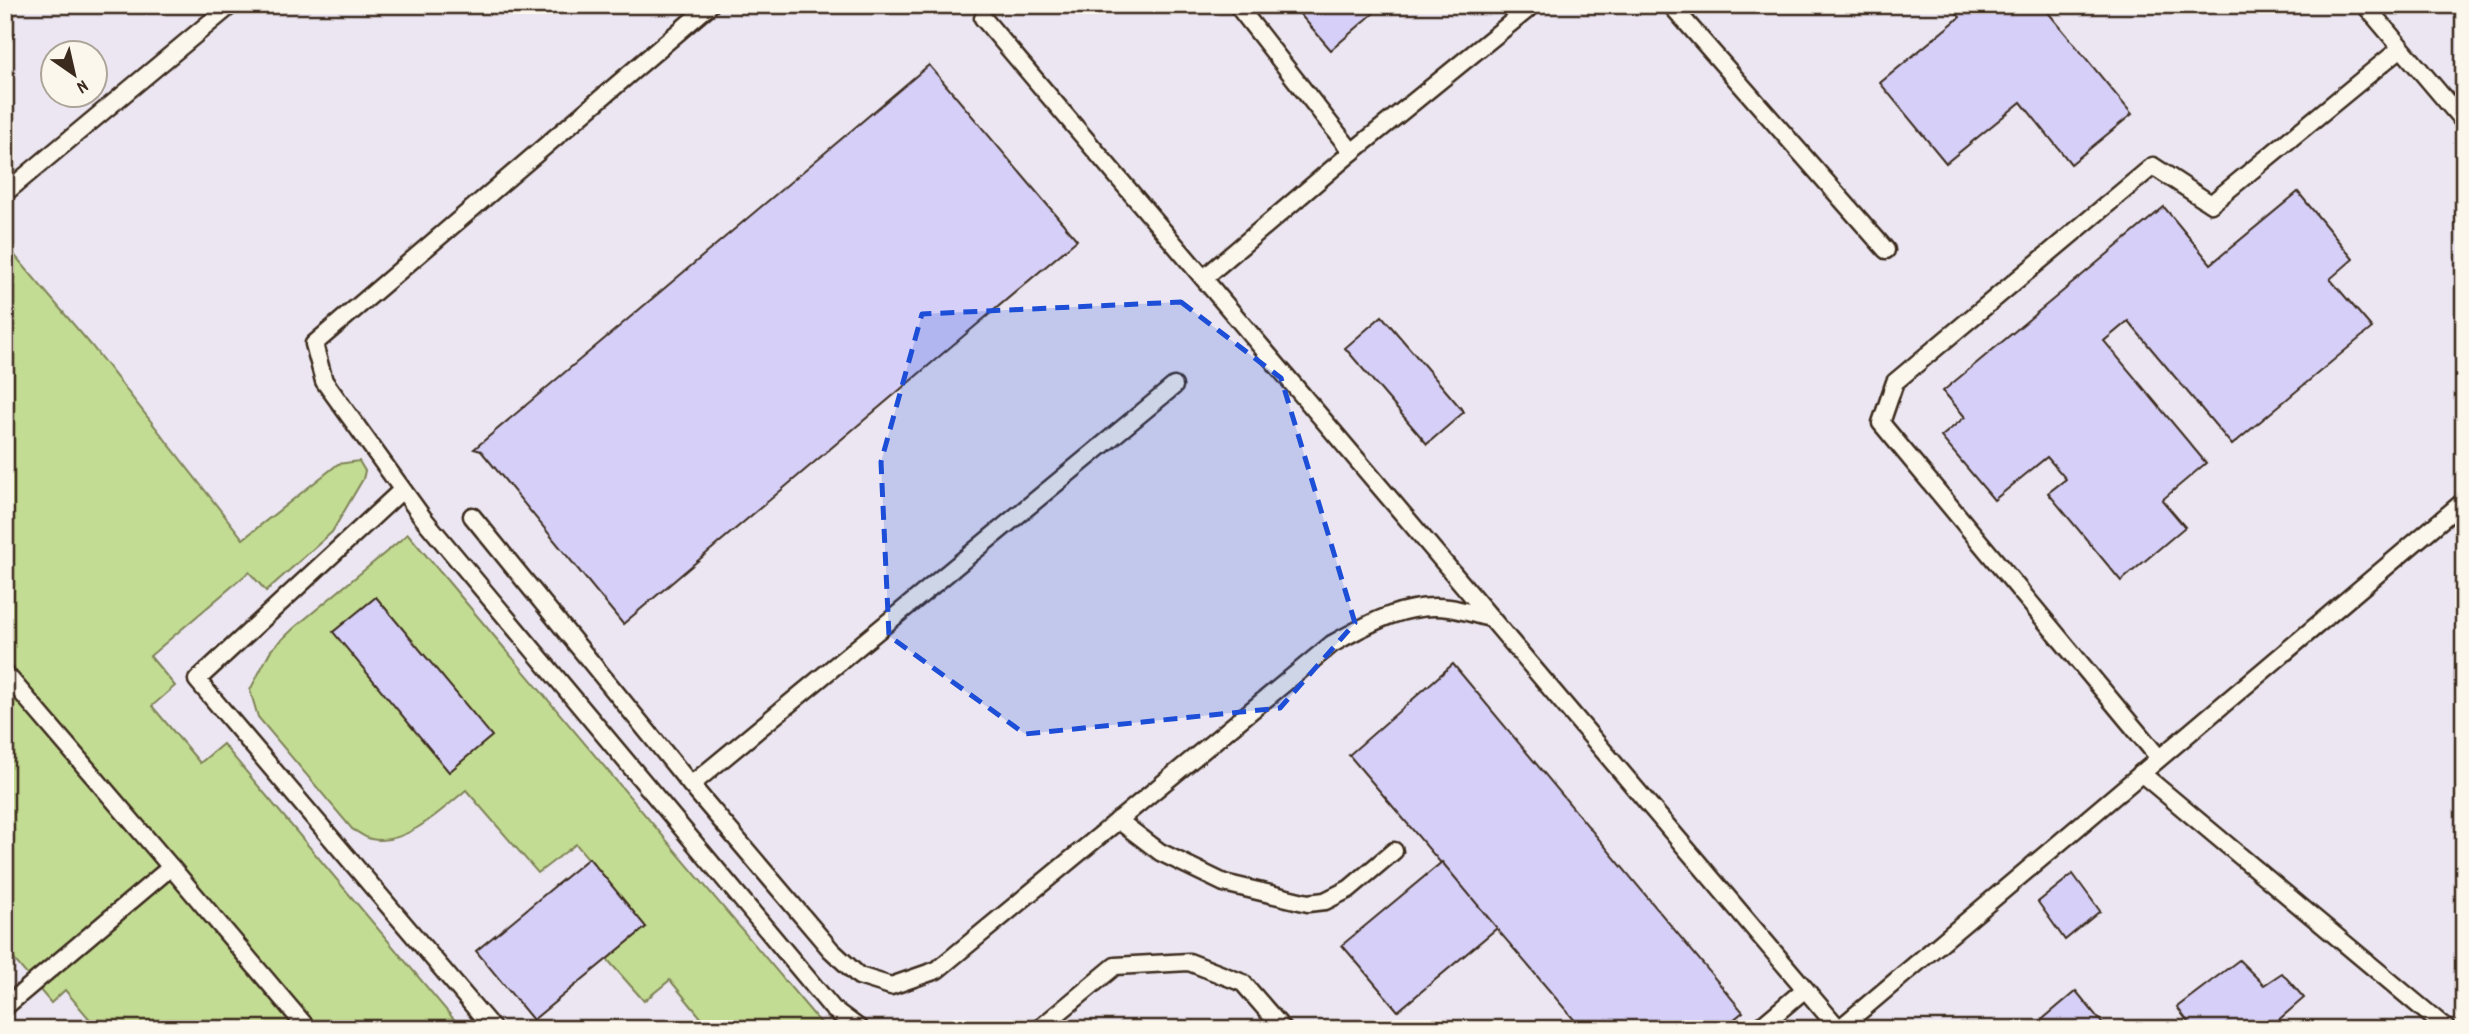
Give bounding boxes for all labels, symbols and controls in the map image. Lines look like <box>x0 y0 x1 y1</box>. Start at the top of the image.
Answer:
north arrow <box>38 38 108 108</box>
text: N <box>70 71 93 99</box>

